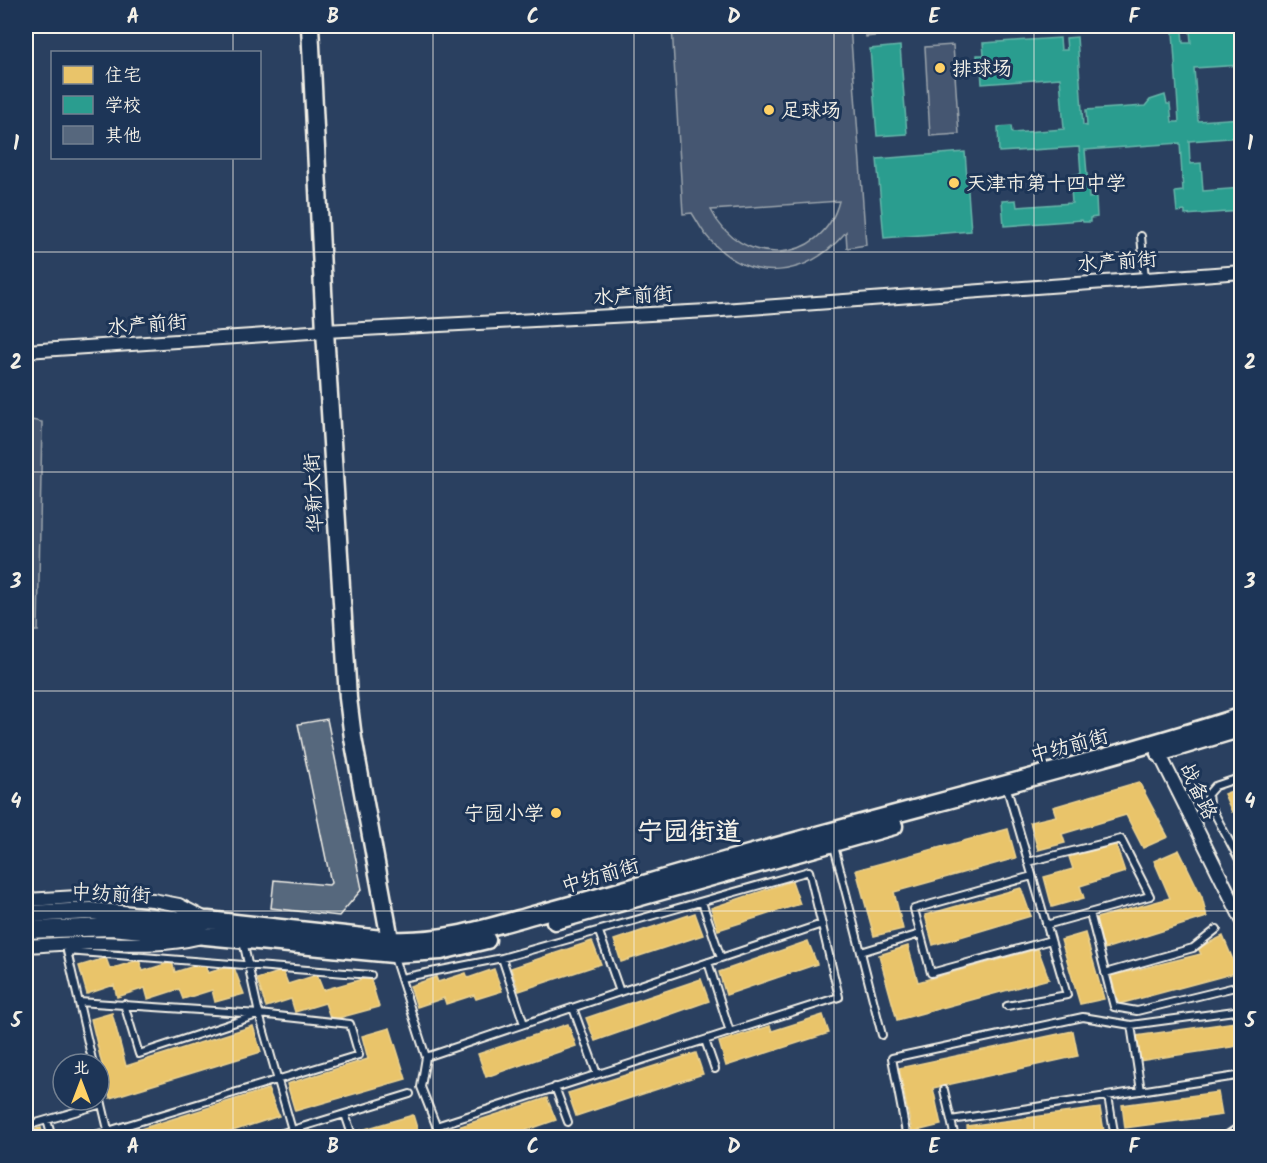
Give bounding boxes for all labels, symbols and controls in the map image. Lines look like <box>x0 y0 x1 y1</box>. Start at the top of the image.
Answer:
text: A <box>127 2 139 34</box>
text: B <box>327 2 339 34</box>
text: C <box>527 2 539 34</box>
text: D <box>727 2 741 34</box>
text: E <box>928 2 940 34</box>
text: F <box>1129 2 1141 34</box>
legend <box>51 51 261 159</box>
place label: 排球场 <box>952 54 1012 86</box>
marker: 排球场 <box>933 61 947 75</box>
text: 住宅 <box>105 62 141 91</box>
text: 学校 <box>105 92 141 121</box>
place label: 足球场 <box>781 96 841 128</box>
marker: 足球场 <box>762 103 776 117</box>
text: 其他 <box>105 122 141 151</box>
text: 1 <box>13 129 19 161</box>
text: 1 <box>1247 129 1253 161</box>
place label: 天津市第十四中学 <box>966 169 1126 201</box>
marker: 天津市第十四中学 <box>947 176 961 190</box>
street label: 水产前街 <box>1076 244 1158 282</box>
street label: 水产前街 <box>592 279 674 315</box>
street label: 水产前街 <box>106 307 188 345</box>
text: 2 <box>10 348 22 380</box>
text: 2 <box>1244 348 1256 380</box>
street label: 华新大街 <box>297 452 333 534</box>
text: 3 <box>10 567 22 599</box>
text: 3 <box>1244 567 1256 599</box>
street label: 中纺前街 <box>1027 721 1112 773</box>
street label: 战备路 <box>1170 758 1225 827</box>
text: 4 <box>11 787 22 819</box>
text: 4 <box>1245 787 1256 819</box>
place label: 宁园小学 <box>464 799 544 831</box>
marker: 宁园小学 <box>549 806 563 820</box>
district label: 宁园街道 <box>637 812 741 854</box>
street label: 中纺前街 <box>558 851 643 903</box>
street label: 中纺前街 <box>70 877 152 913</box>
text: 5 <box>10 1006 23 1038</box>
text: 5 <box>1244 1006 1257 1038</box>
north arrow <box>51 1052 111 1112</box>
text: 北 <box>73 1056 89 1081</box>
text: A <box>127 1132 139 1163</box>
text: B <box>327 1132 339 1163</box>
text: C <box>527 1132 539 1163</box>
text: D <box>727 1132 741 1163</box>
text: E <box>928 1132 940 1163</box>
text: F <box>1129 1132 1141 1163</box>

